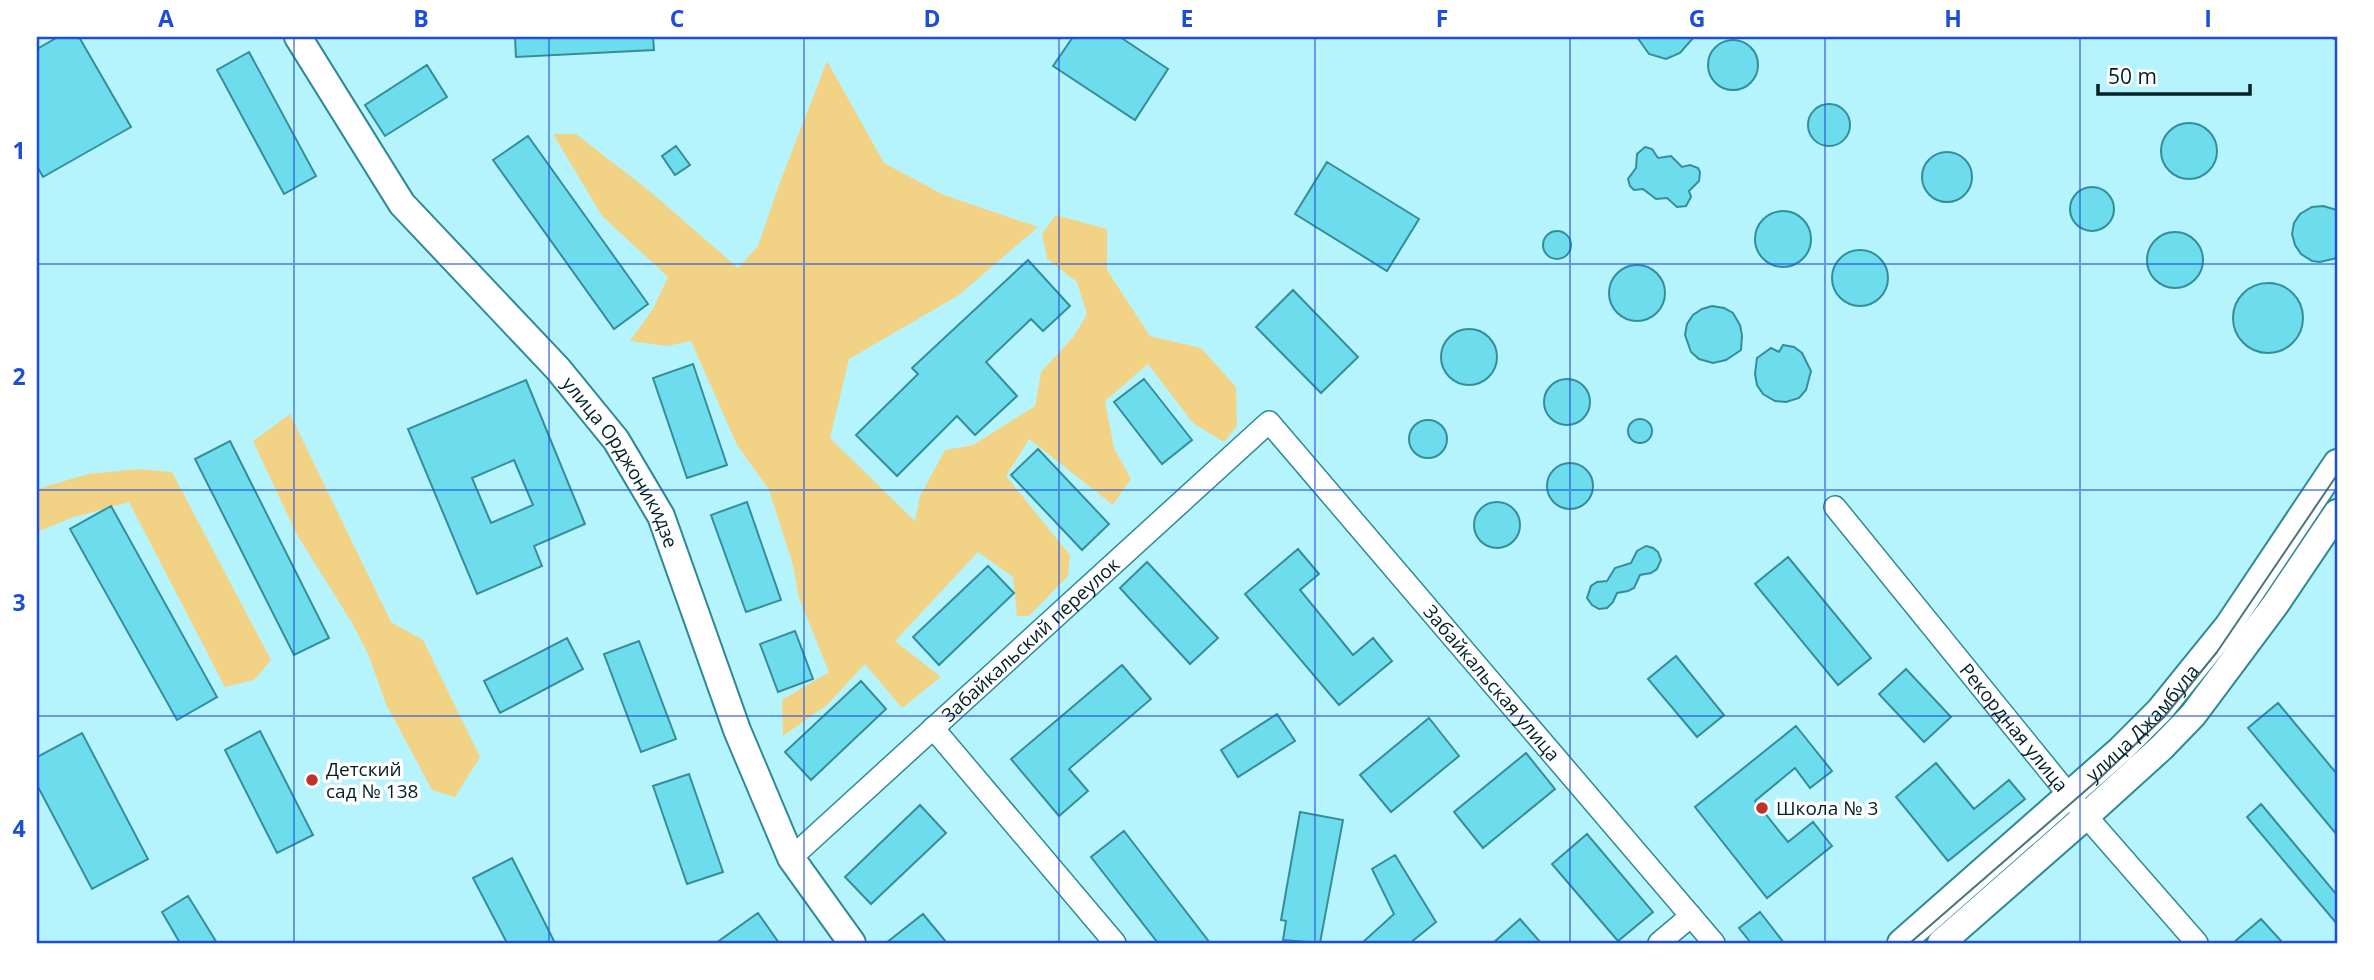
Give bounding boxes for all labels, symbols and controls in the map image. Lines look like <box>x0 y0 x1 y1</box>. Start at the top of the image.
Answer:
text: A <box>158 2 174 34</box>
text: B <box>413 2 429 34</box>
text: C <box>670 2 684 34</box>
text: D <box>923 2 941 34</box>
text: E <box>1181 2 1193 34</box>
text: F <box>1436 2 1448 34</box>
text: G <box>1689 2 1705 34</box>
text: H <box>1944 2 1962 34</box>
text: I <box>2204 2 2212 34</box>
scale bar <box>2098 52 2250 96</box>
text: 50 m <box>2108 62 2157 90</box>
text: 1 <box>12 134 26 166</box>
text: 2 <box>12 360 26 392</box>
street label: улица Орджоникидзе <box>556 371 684 551</box>
street label: Забайкальский переулок <box>936 552 1125 728</box>
text: 3 <box>12 586 26 618</box>
street label: Забайкальская улица <box>1418 599 1566 767</box>
street label: Рекордная улица <box>1954 658 2074 797</box>
street label: улица Джамбула <box>2080 659 2205 787</box>
place label: Детский сад № 138 <box>326 756 418 804</box>
marker: Детский сад № 138 <box>304 772 320 788</box>
place label: Школа № 3 <box>1776 795 1878 821</box>
marker: Школа № 3 <box>1754 800 1770 816</box>
text: 4 <box>12 812 26 844</box>

